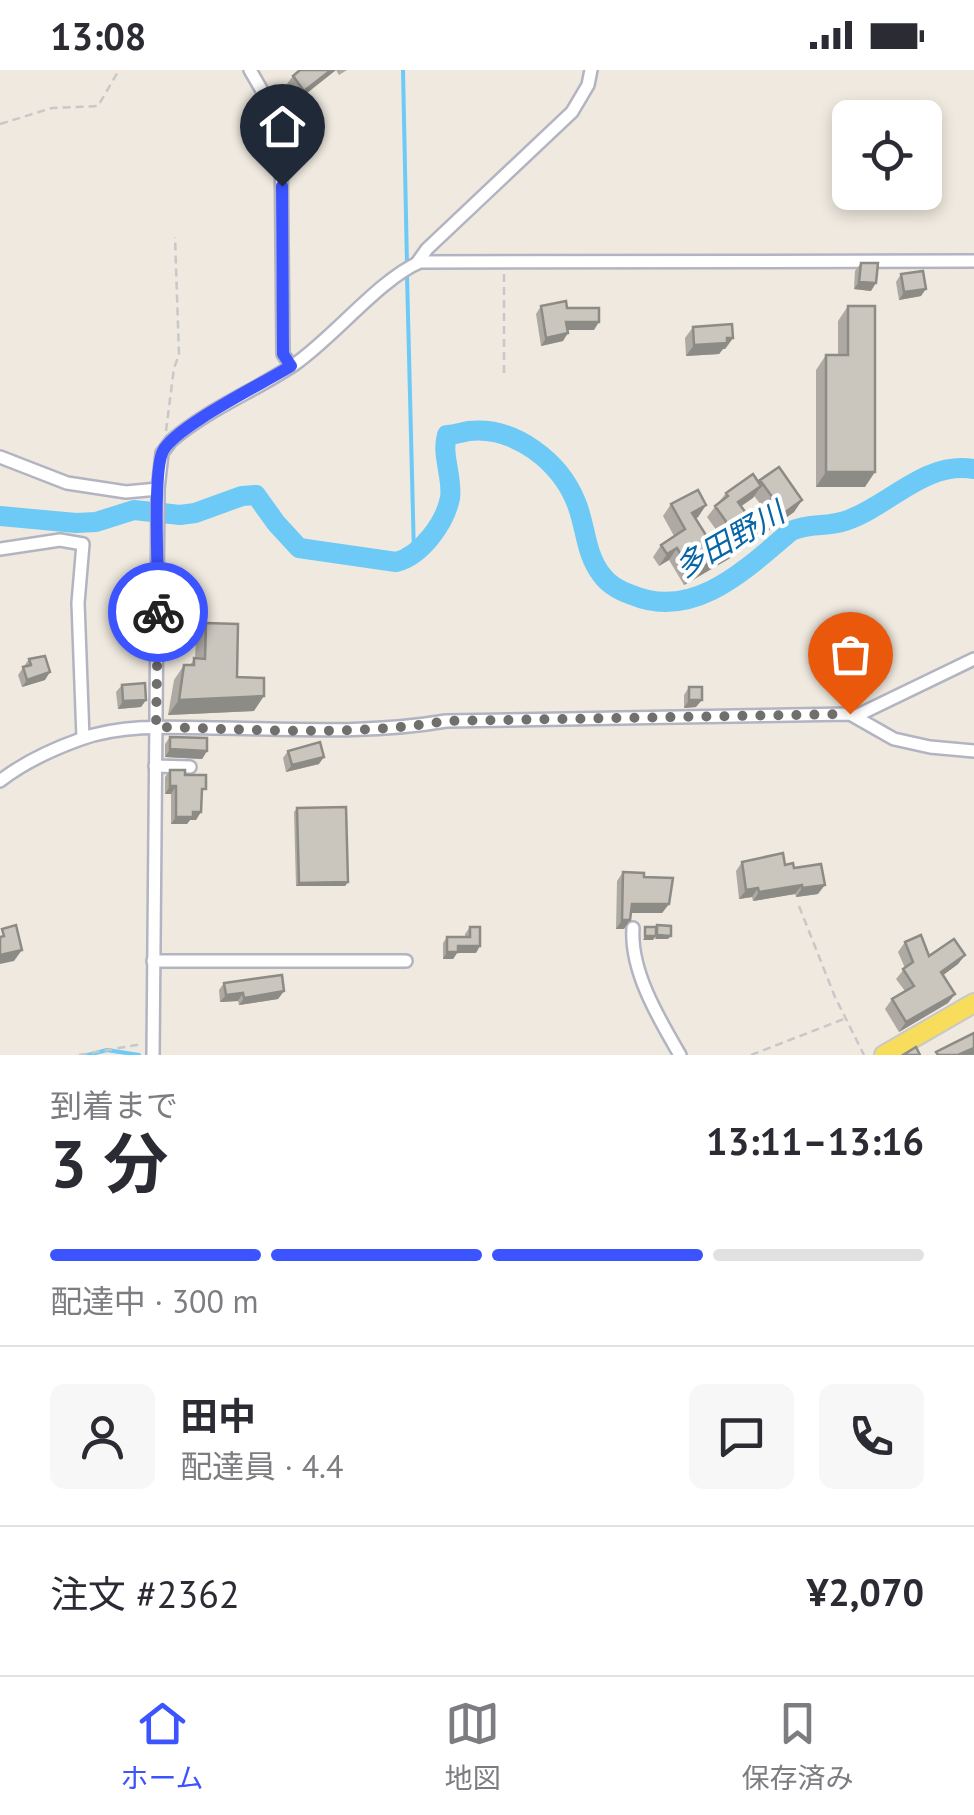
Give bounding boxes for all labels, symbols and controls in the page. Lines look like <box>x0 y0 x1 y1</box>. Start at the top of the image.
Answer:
text: 13:08 <box>50 11 146 60</box>
pin <box>240 84 325 187</box>
icon: home <box>255 99 310 154</box>
map controls <box>832 100 942 210</box>
button: locate <box>832 100 942 210</box>
water label: 多田野川 <box>667 491 793 586</box>
courier <box>108 562 208 662</box>
icon: bike <box>131 585 186 640</box>
pin <box>808 612 893 715</box>
icon: bag <box>823 627 878 682</box>
text: 到着まで <box>50 1084 178 1126</box>
text: 13:11–13:16 <box>706 1116 924 1165</box>
text: 3 分 <box>50 1121 168 1205</box>
text: 配達中 · 300 m <box>50 1280 258 1322</box>
button: person <box>50 1384 155 1489</box>
button: chat <box>689 1384 794 1489</box>
button: phone <box>819 1384 924 1489</box>
text: 田中 <box>180 1391 256 1440</box>
text: 配達員 · 4.4 <box>180 1445 343 1487</box>
text: ¥2,070 <box>807 1567 924 1616</box>
text: 注文 #2362 <box>50 1569 240 1618</box>
tab: ホーム <box>120 1696 204 1796</box>
tab: 地図 <box>445 1696 501 1796</box>
tab: 保存済み <box>741 1696 854 1796</box>

